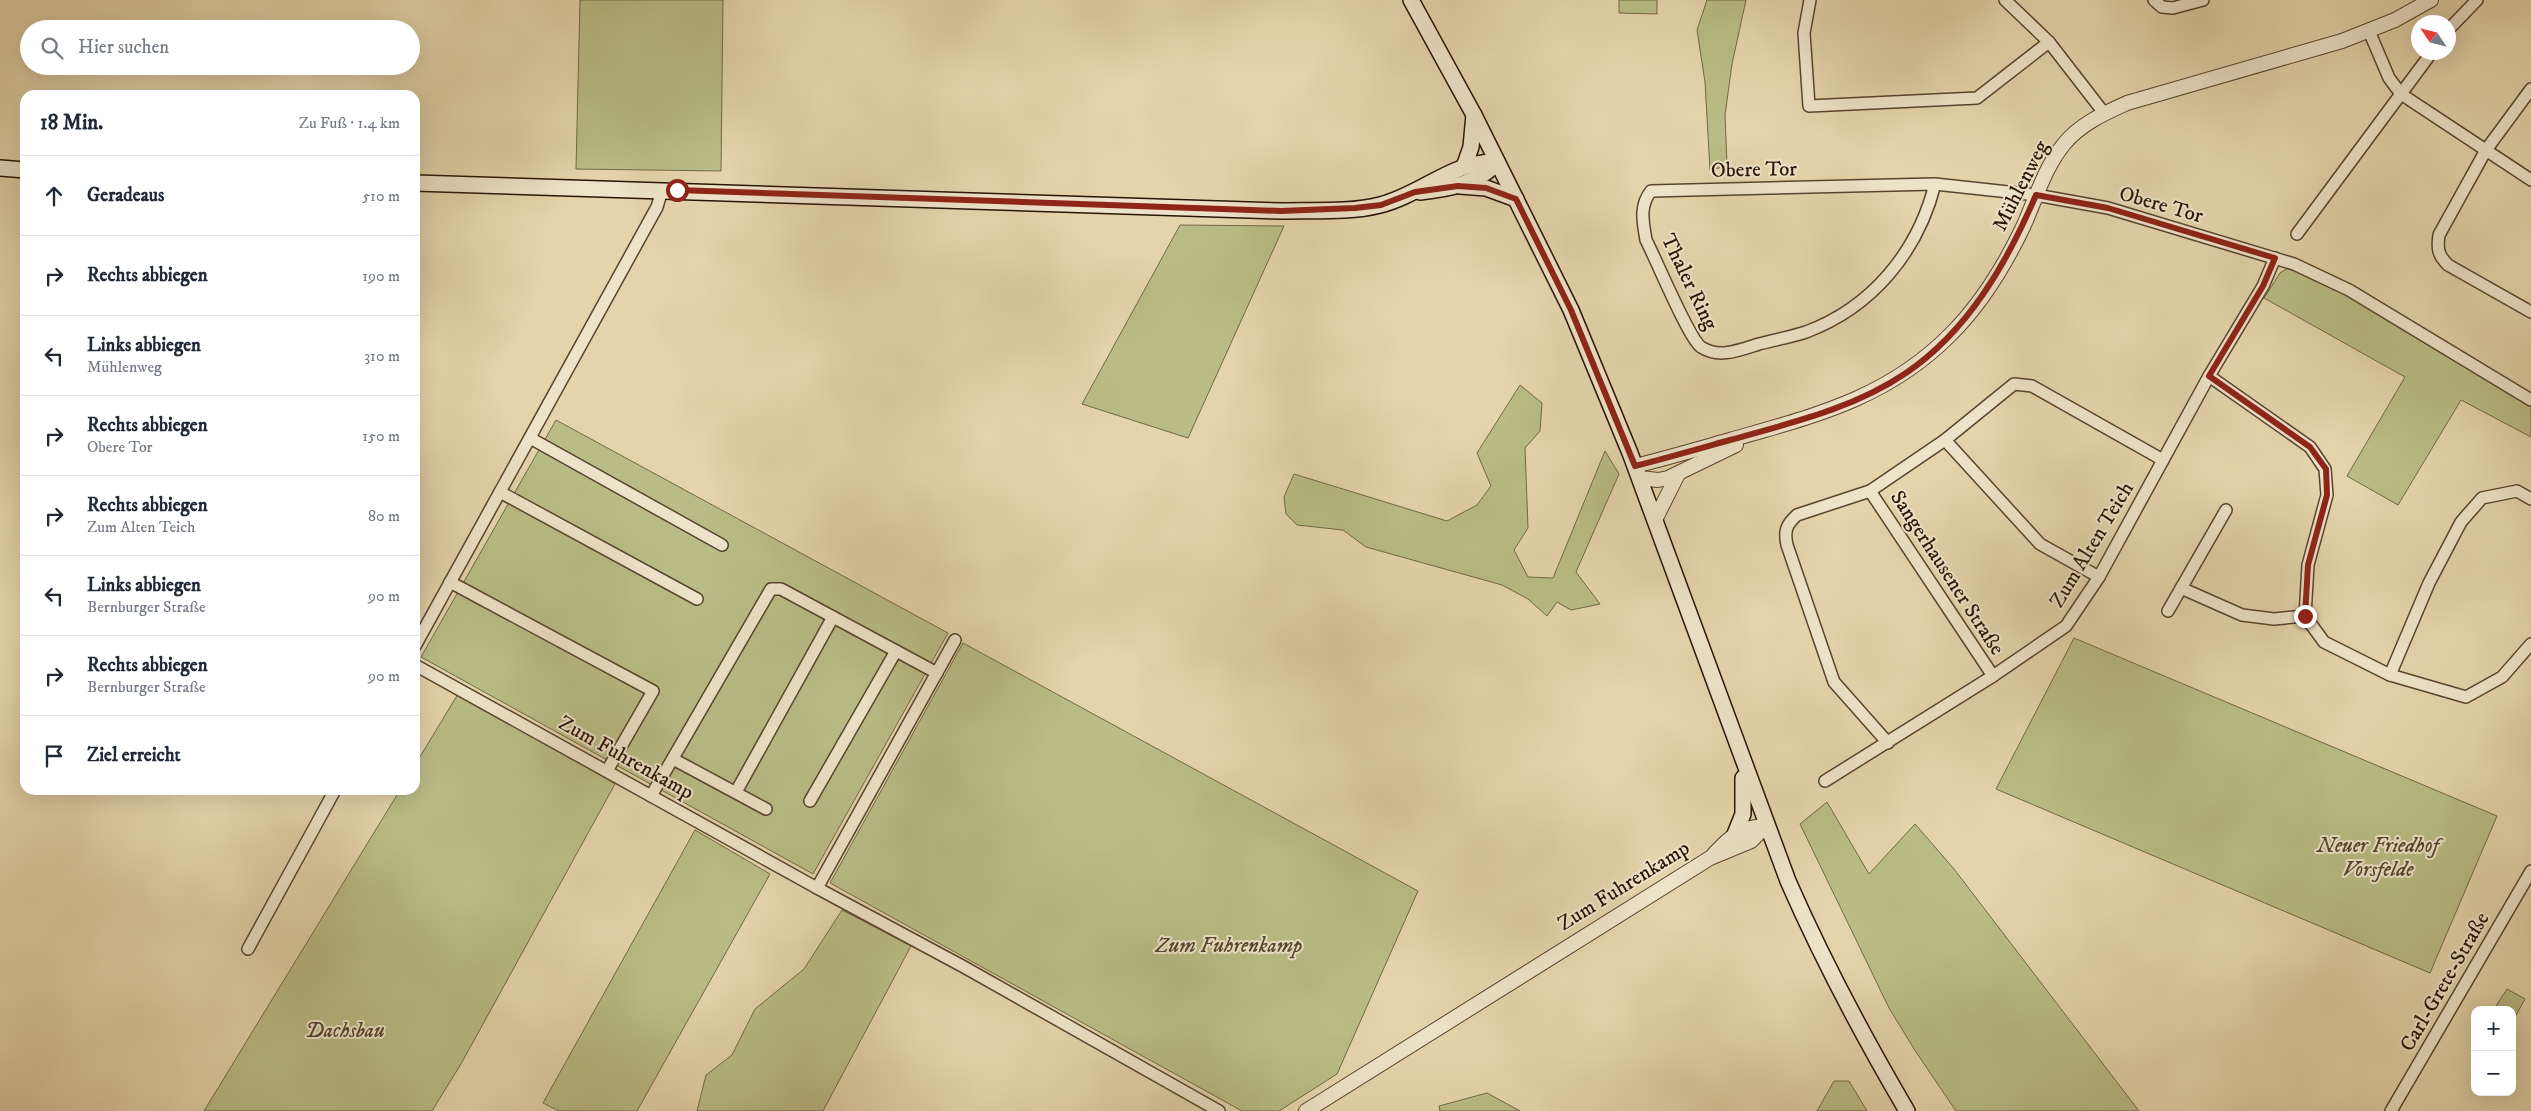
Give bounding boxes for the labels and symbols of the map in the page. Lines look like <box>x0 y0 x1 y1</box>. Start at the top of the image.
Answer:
north arrow <box>2411 15 2456 60</box>
street label: Mühlenweg <box>1987 136 2055 236</box>
street label: Obere Tor <box>1711 156 1797 184</box>
route start <box>666 179 689 202</box>
street label: Obere Tor <box>2116 181 2206 229</box>
street label: Thaler Ring <box>1655 230 1724 335</box>
street label: Zum Alten Teich <box>2044 477 2140 613</box>
street label: Sangerhausener Straße <box>1884 486 2010 660</box>
route end <box>2294 605 2317 628</box>
street label: Zum Fuhrenkamp <box>554 710 698 806</box>
park label: Neuer Friedhof Vorsfelde <box>2316 833 2444 883</box>
street label: Zum Fuhrenkamp <box>1553 835 1695 937</box>
street label: Carl-Grete-Straße <box>2395 908 2496 1056</box>
park label: Zum Fuhrenkamp <box>1155 933 1302 959</box>
park label: Dachsbau <box>305 1018 385 1044</box>

